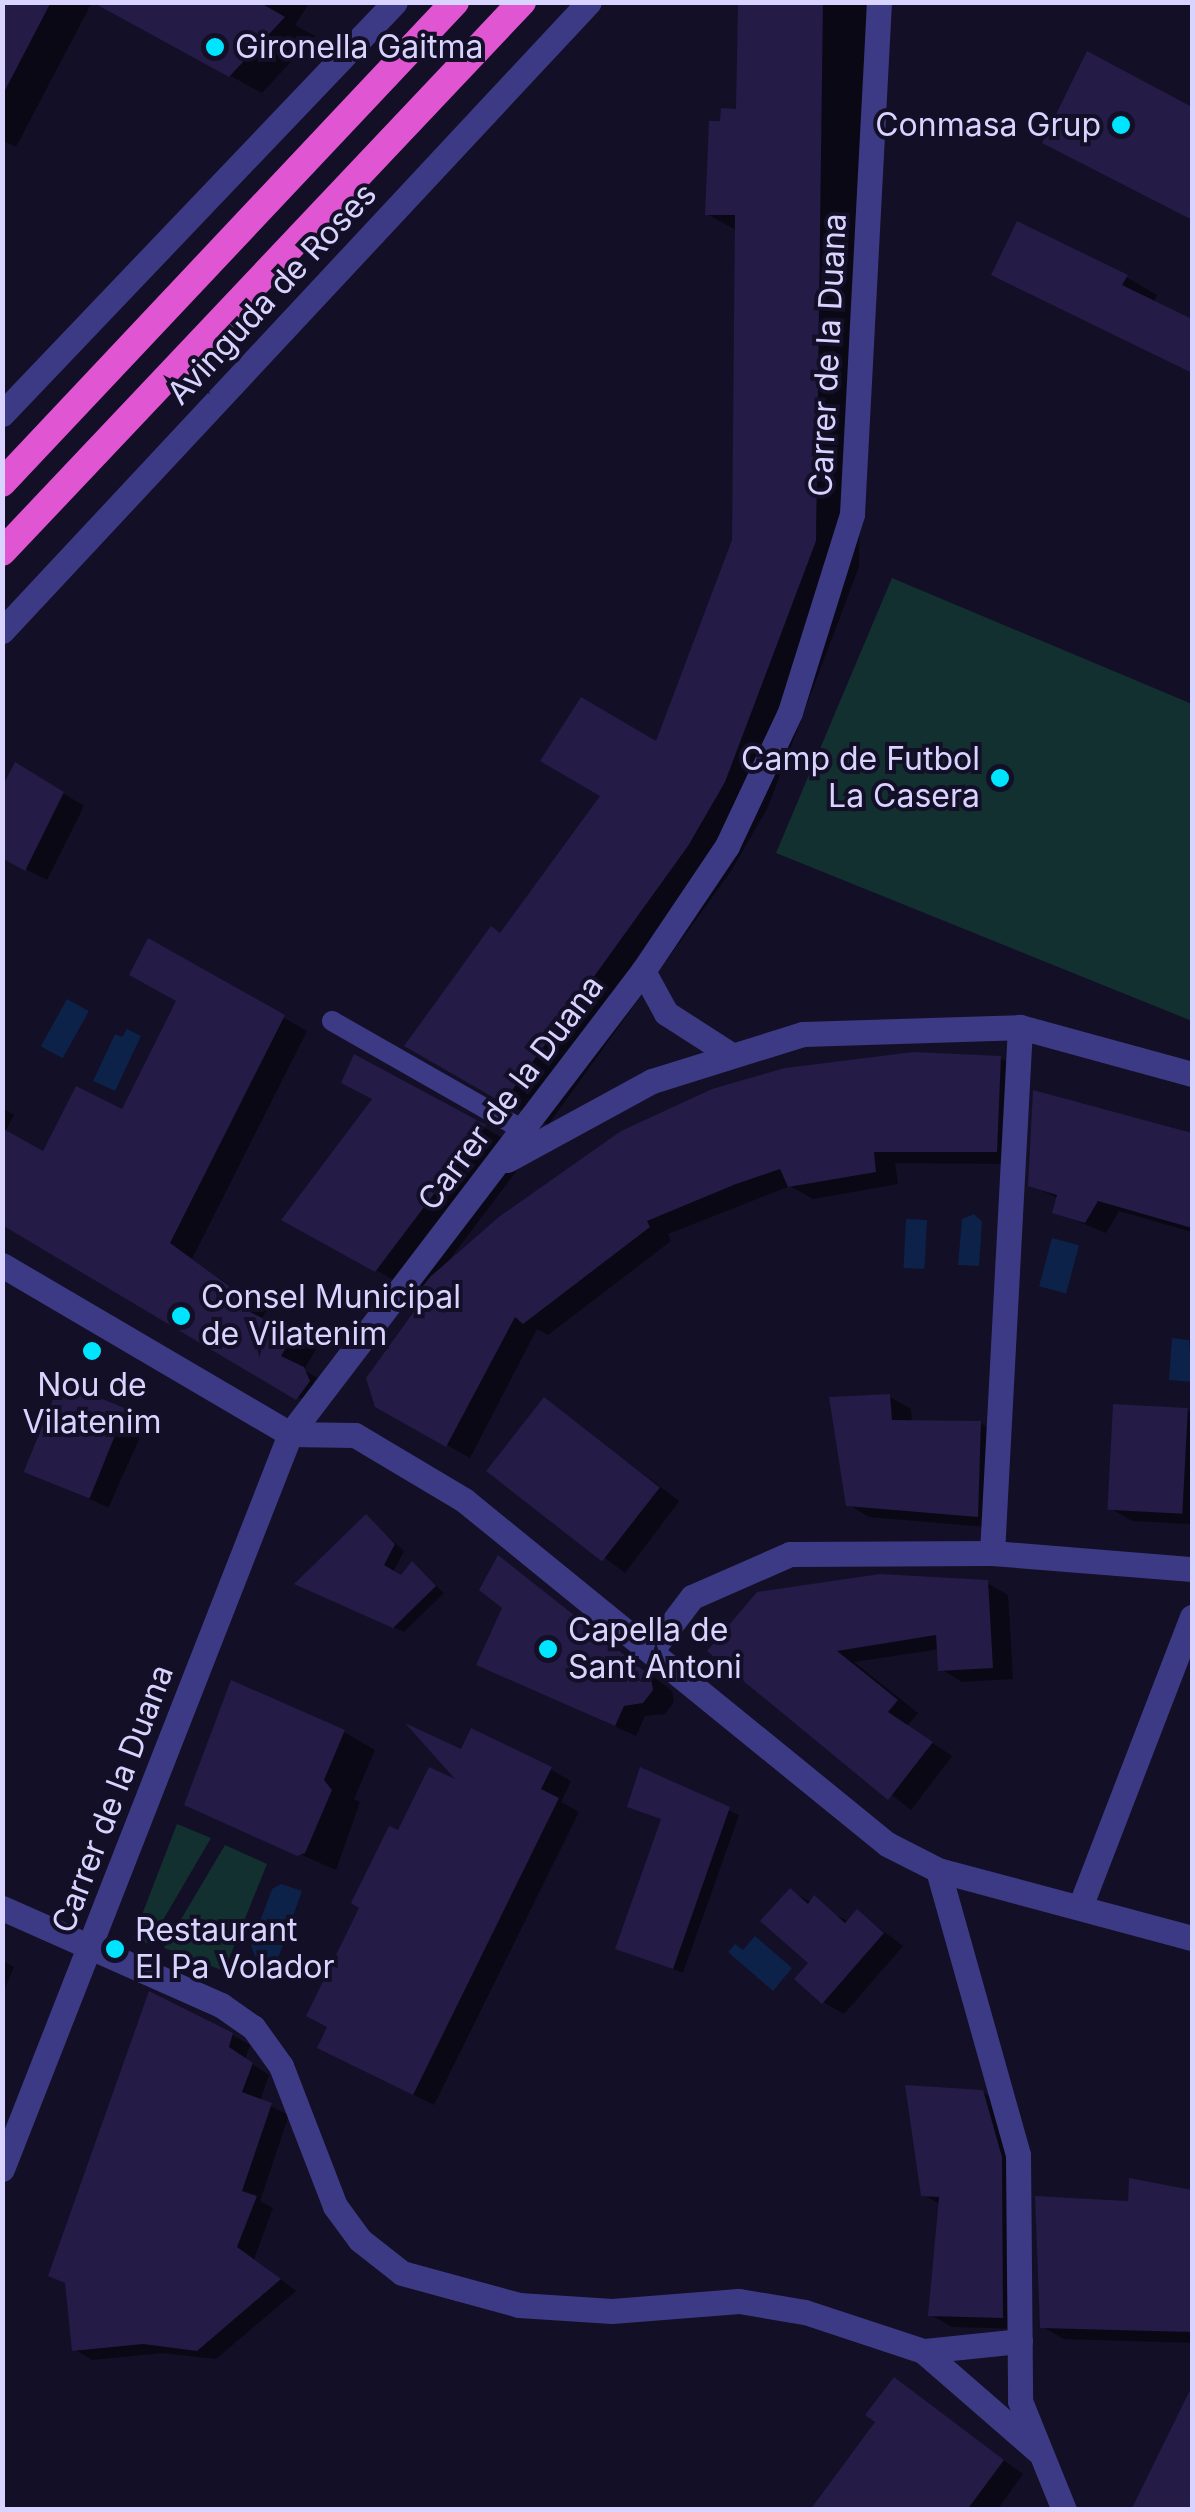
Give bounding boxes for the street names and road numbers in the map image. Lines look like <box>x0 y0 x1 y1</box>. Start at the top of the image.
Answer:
street label: Avinguda de Roses <box>160 175 384 413</box>
street label: Carrer de la Duana <box>801 212 855 498</box>
street label: Carrer de la Duana <box>410 968 612 1218</box>
street label: Carrer de la Duana <box>44 1660 182 1938</box>

